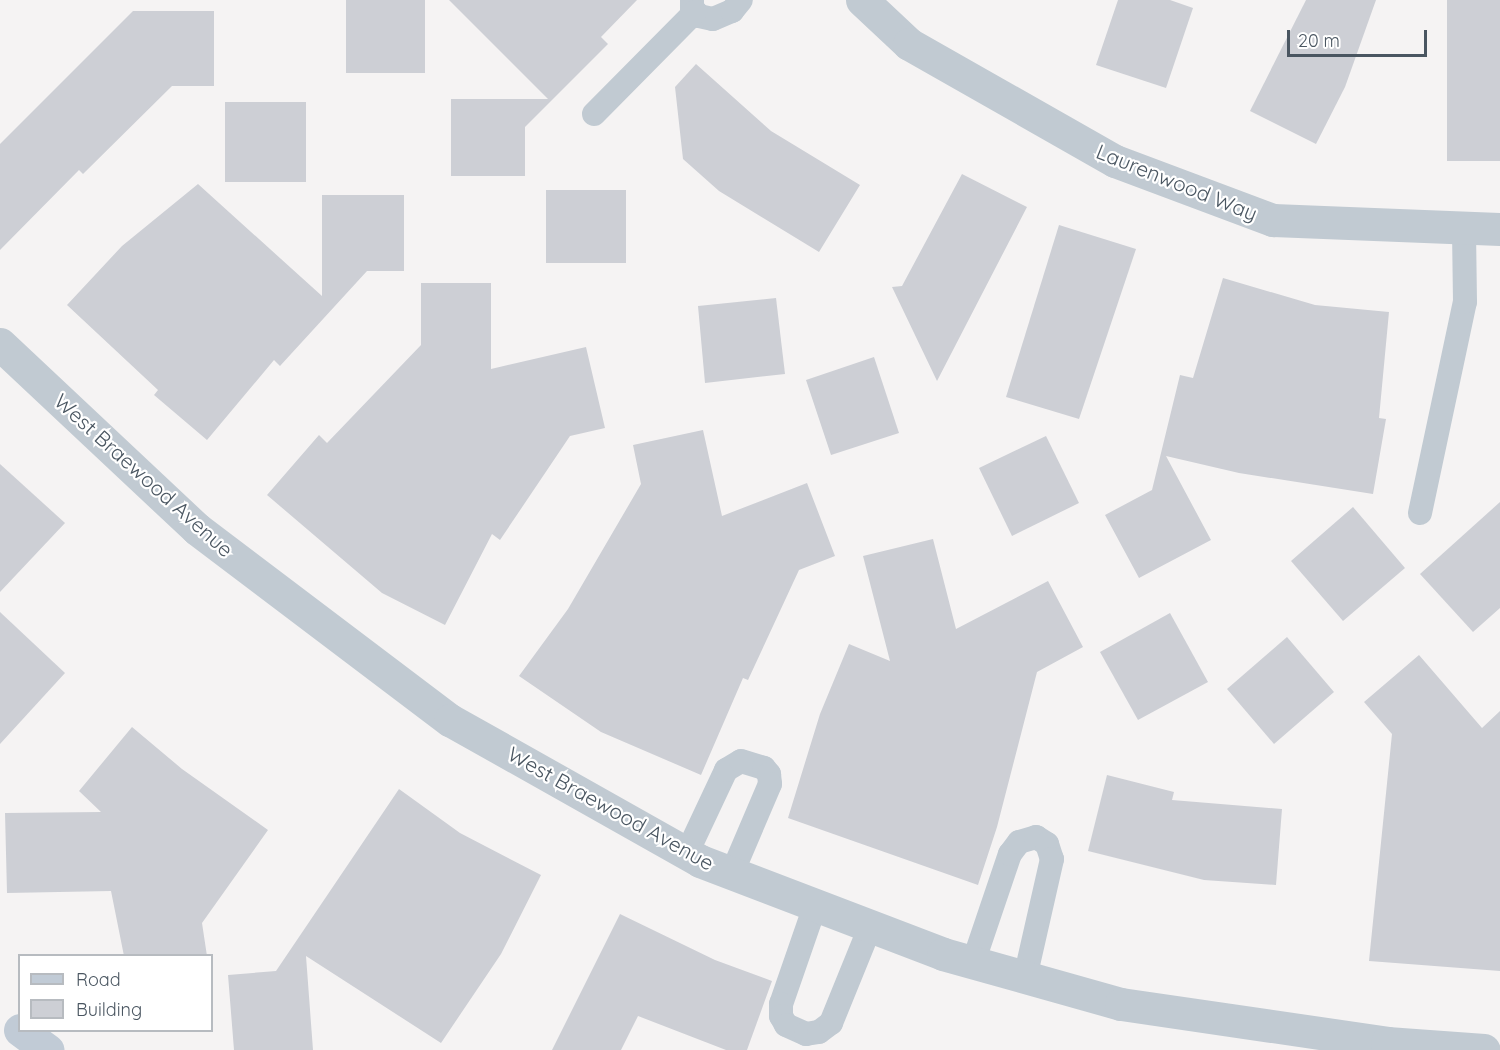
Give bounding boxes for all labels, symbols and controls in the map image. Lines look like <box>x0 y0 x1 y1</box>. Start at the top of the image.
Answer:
scale bar <box>1290 18 1430 56</box>
text: 20 m <box>1298 29 1340 52</box>
street label: Laurenwood Way <box>1093 138 1261 226</box>
street label: West Braewood Avenue <box>49 388 239 562</box>
street label: West Braewood Avenue <box>503 741 719 875</box>
legend <box>18 954 213 1032</box>
text: Road <box>76 968 121 991</box>
text: Building <box>76 998 142 1021</box>

